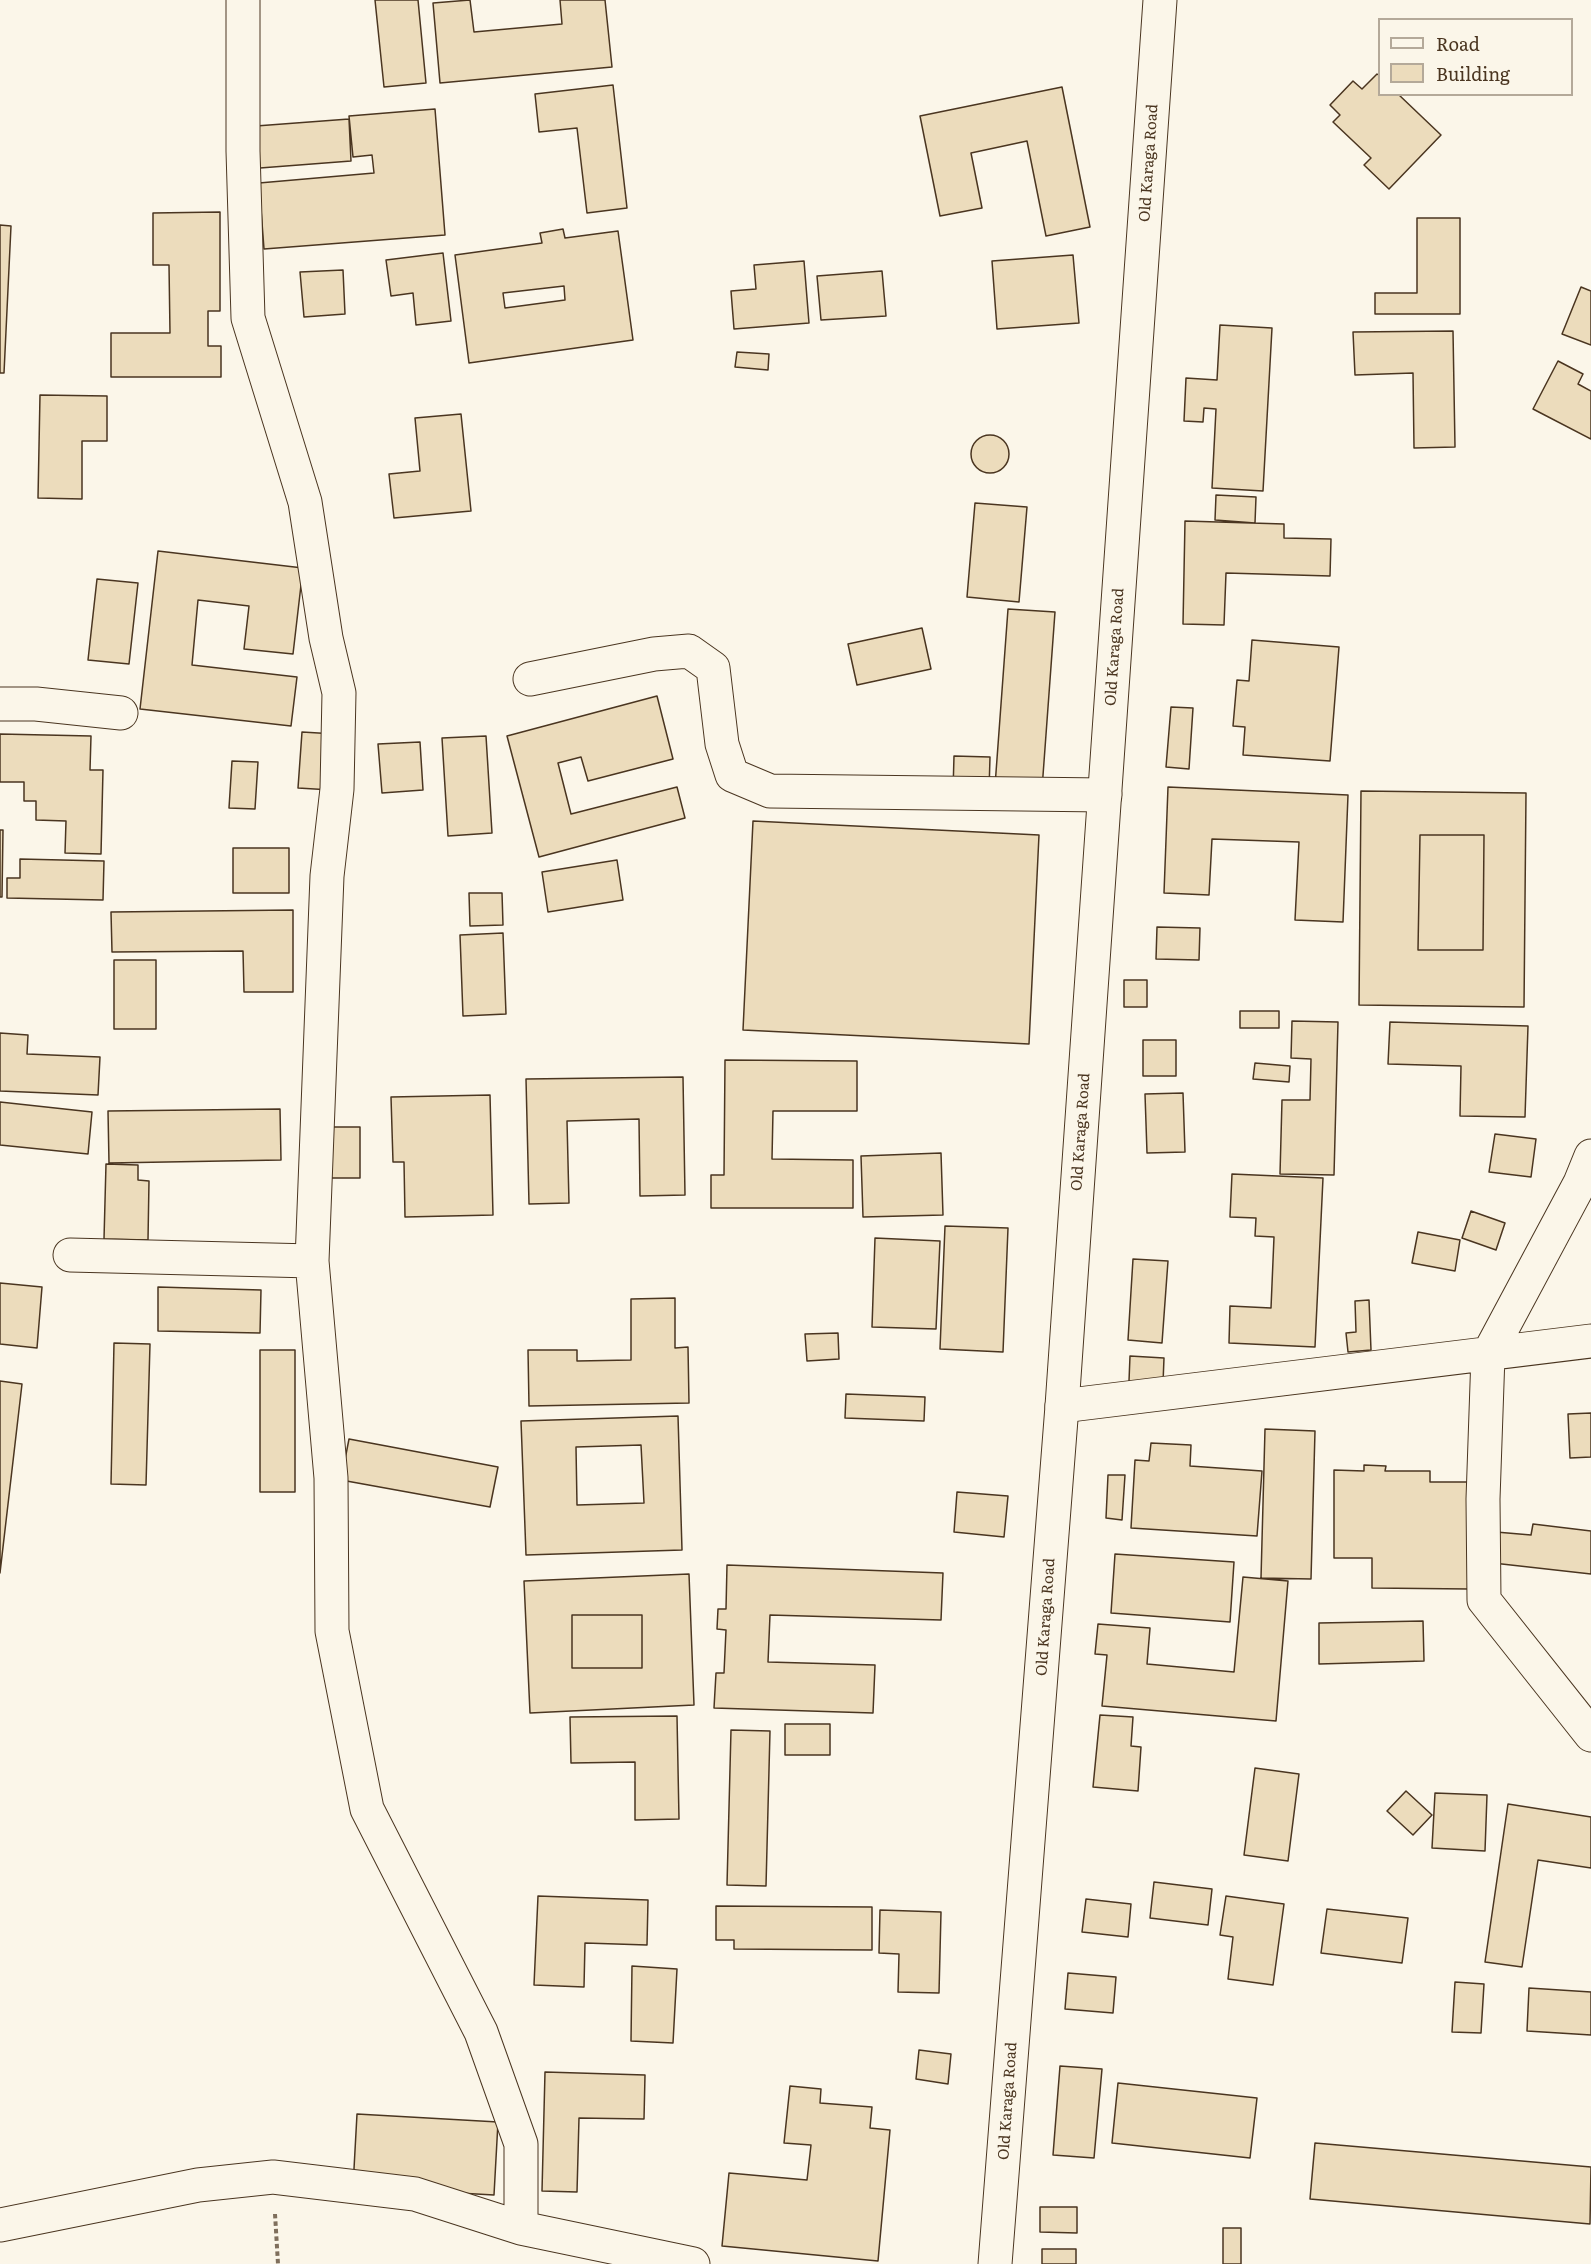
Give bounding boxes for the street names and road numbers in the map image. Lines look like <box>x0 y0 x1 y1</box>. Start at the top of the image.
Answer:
street label: Old Karaga Road <box>1136 103 1162 223</box>
street label: Old Karaga Road <box>1102 587 1128 707</box>
street label: Old Karaga Road <box>1068 1072 1094 1192</box>
street label: Old Karaga Road <box>1033 1557 1059 1677</box>
street label: Old Karaga Road <box>995 2041 1021 2161</box>

